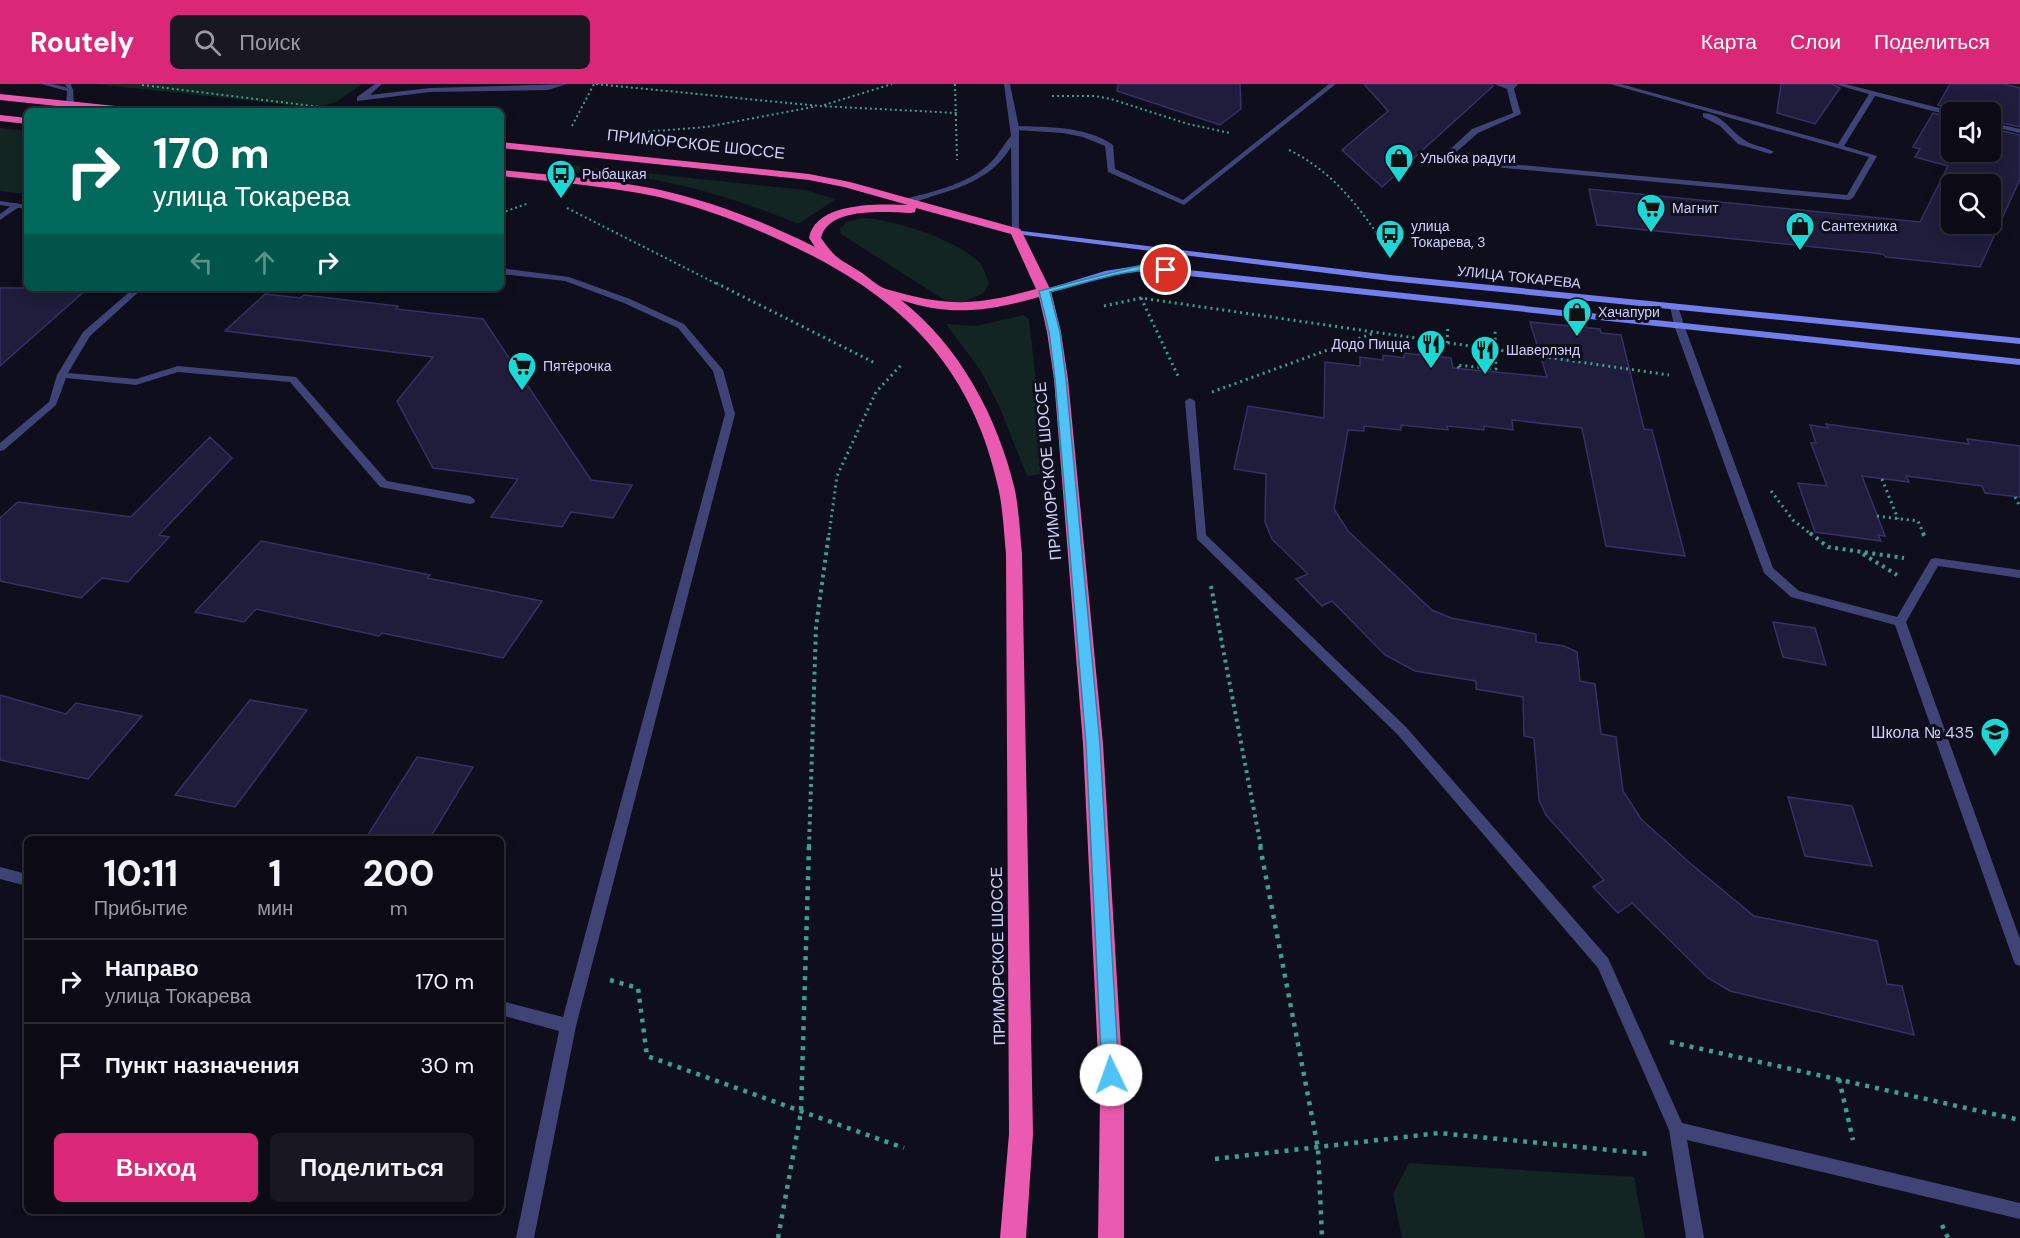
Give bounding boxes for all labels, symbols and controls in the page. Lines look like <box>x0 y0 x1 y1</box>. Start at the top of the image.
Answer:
search box <box>170 15 590 69</box>
text: Routely <box>30 24 134 61</box>
icon: search <box>191 26 224 59</box>
text: Поиск <box>239 28 300 57</box>
text: Карта <box>1701 28 1757 56</box>
text: Слои <box>1790 28 1841 56</box>
text: Поделиться <box>1874 28 1990 56</box>
map controls <box>1941 102 2001 234</box>
button: sound <box>1941 102 2001 162</box>
street label: ПРИМОРСКОЕ ШОССЕ <box>606 124 786 164</box>
text: 170 m <box>153 126 270 181</box>
icon: right <box>54 132 132 210</box>
shop icon: Улыбка радуги <box>1383 142 1415 184</box>
place label: Улыбка радуги <box>1420 149 1516 167</box>
bus stop icon: Рыбацкая <box>545 158 577 200</box>
place label: Рыбацкая <box>582 165 647 183</box>
button: search <box>1941 174 2001 234</box>
text: улица Токарева <box>153 179 350 214</box>
supermarket icon: Магнит <box>1635 192 1667 234</box>
place label: Магнит <box>1672 199 1719 217</box>
shop icon: Сантехника <box>1784 210 1816 252</box>
place label: улица Токарева, 3 <box>1411 217 1486 251</box>
place label: Сантехника <box>1821 217 1898 235</box>
bus stop icon: улица Токарева, 3 <box>1374 218 1406 260</box>
pin <box>1140 244 1191 295</box>
icon: left <box>185 246 218 279</box>
icon: ahead <box>248 246 281 279</box>
icon: right <box>311 246 344 279</box>
icon: arrive <box>1149 253 1182 286</box>
street label: УЛИЦА ТОКАРЕВА <box>1456 262 1582 293</box>
shop icon: Хачапури <box>1561 296 1593 338</box>
place label: Хачапури <box>1598 303 1660 321</box>
restaurant icon: Додо Пицца <box>1415 328 1447 370</box>
restaurant icon: Шаверлэнд <box>1469 334 1501 376</box>
place label: Додо Пицца <box>1331 335 1410 353</box>
place label: Шаверлэнд <box>1506 341 1580 359</box>
supermarket icon: Пятёрочка <box>506 350 538 392</box>
place label: Пятёрочка <box>543 357 612 375</box>
street label: ПРИМОРСКОЕ ШОССЕ <box>1030 381 1066 561</box>
school or university icon: Школа № 435 <box>1979 716 2011 758</box>
place label: Школа № 435 <box>1871 722 1974 743</box>
text: 10:11 <box>103 850 178 897</box>
text: 1 <box>269 850 282 897</box>
text: 200 <box>363 850 434 897</box>
street label: ПРИМОРСКОЕ ШОССЕ <box>986 866 1010 1046</box>
text: Прибытие <box>94 895 188 921</box>
text: мин <box>257 895 293 921</box>
text: m <box>390 895 407 921</box>
text: Направо <box>105 954 199 983</box>
icon: right <box>54 965 87 998</box>
text: 170 m <box>415 967 474 996</box>
text: улица Токарева <box>105 983 251 1009</box>
position arrow <box>1079 1043 1143 1107</box>
icon: arrive <box>54 1049 87 1082</box>
text: Пункт назначения <box>105 1051 300 1080</box>
text: 30 m <box>420 1051 474 1080</box>
button: Выход <box>54 1133 258 1202</box>
button: Поделиться <box>270 1133 474 1202</box>

